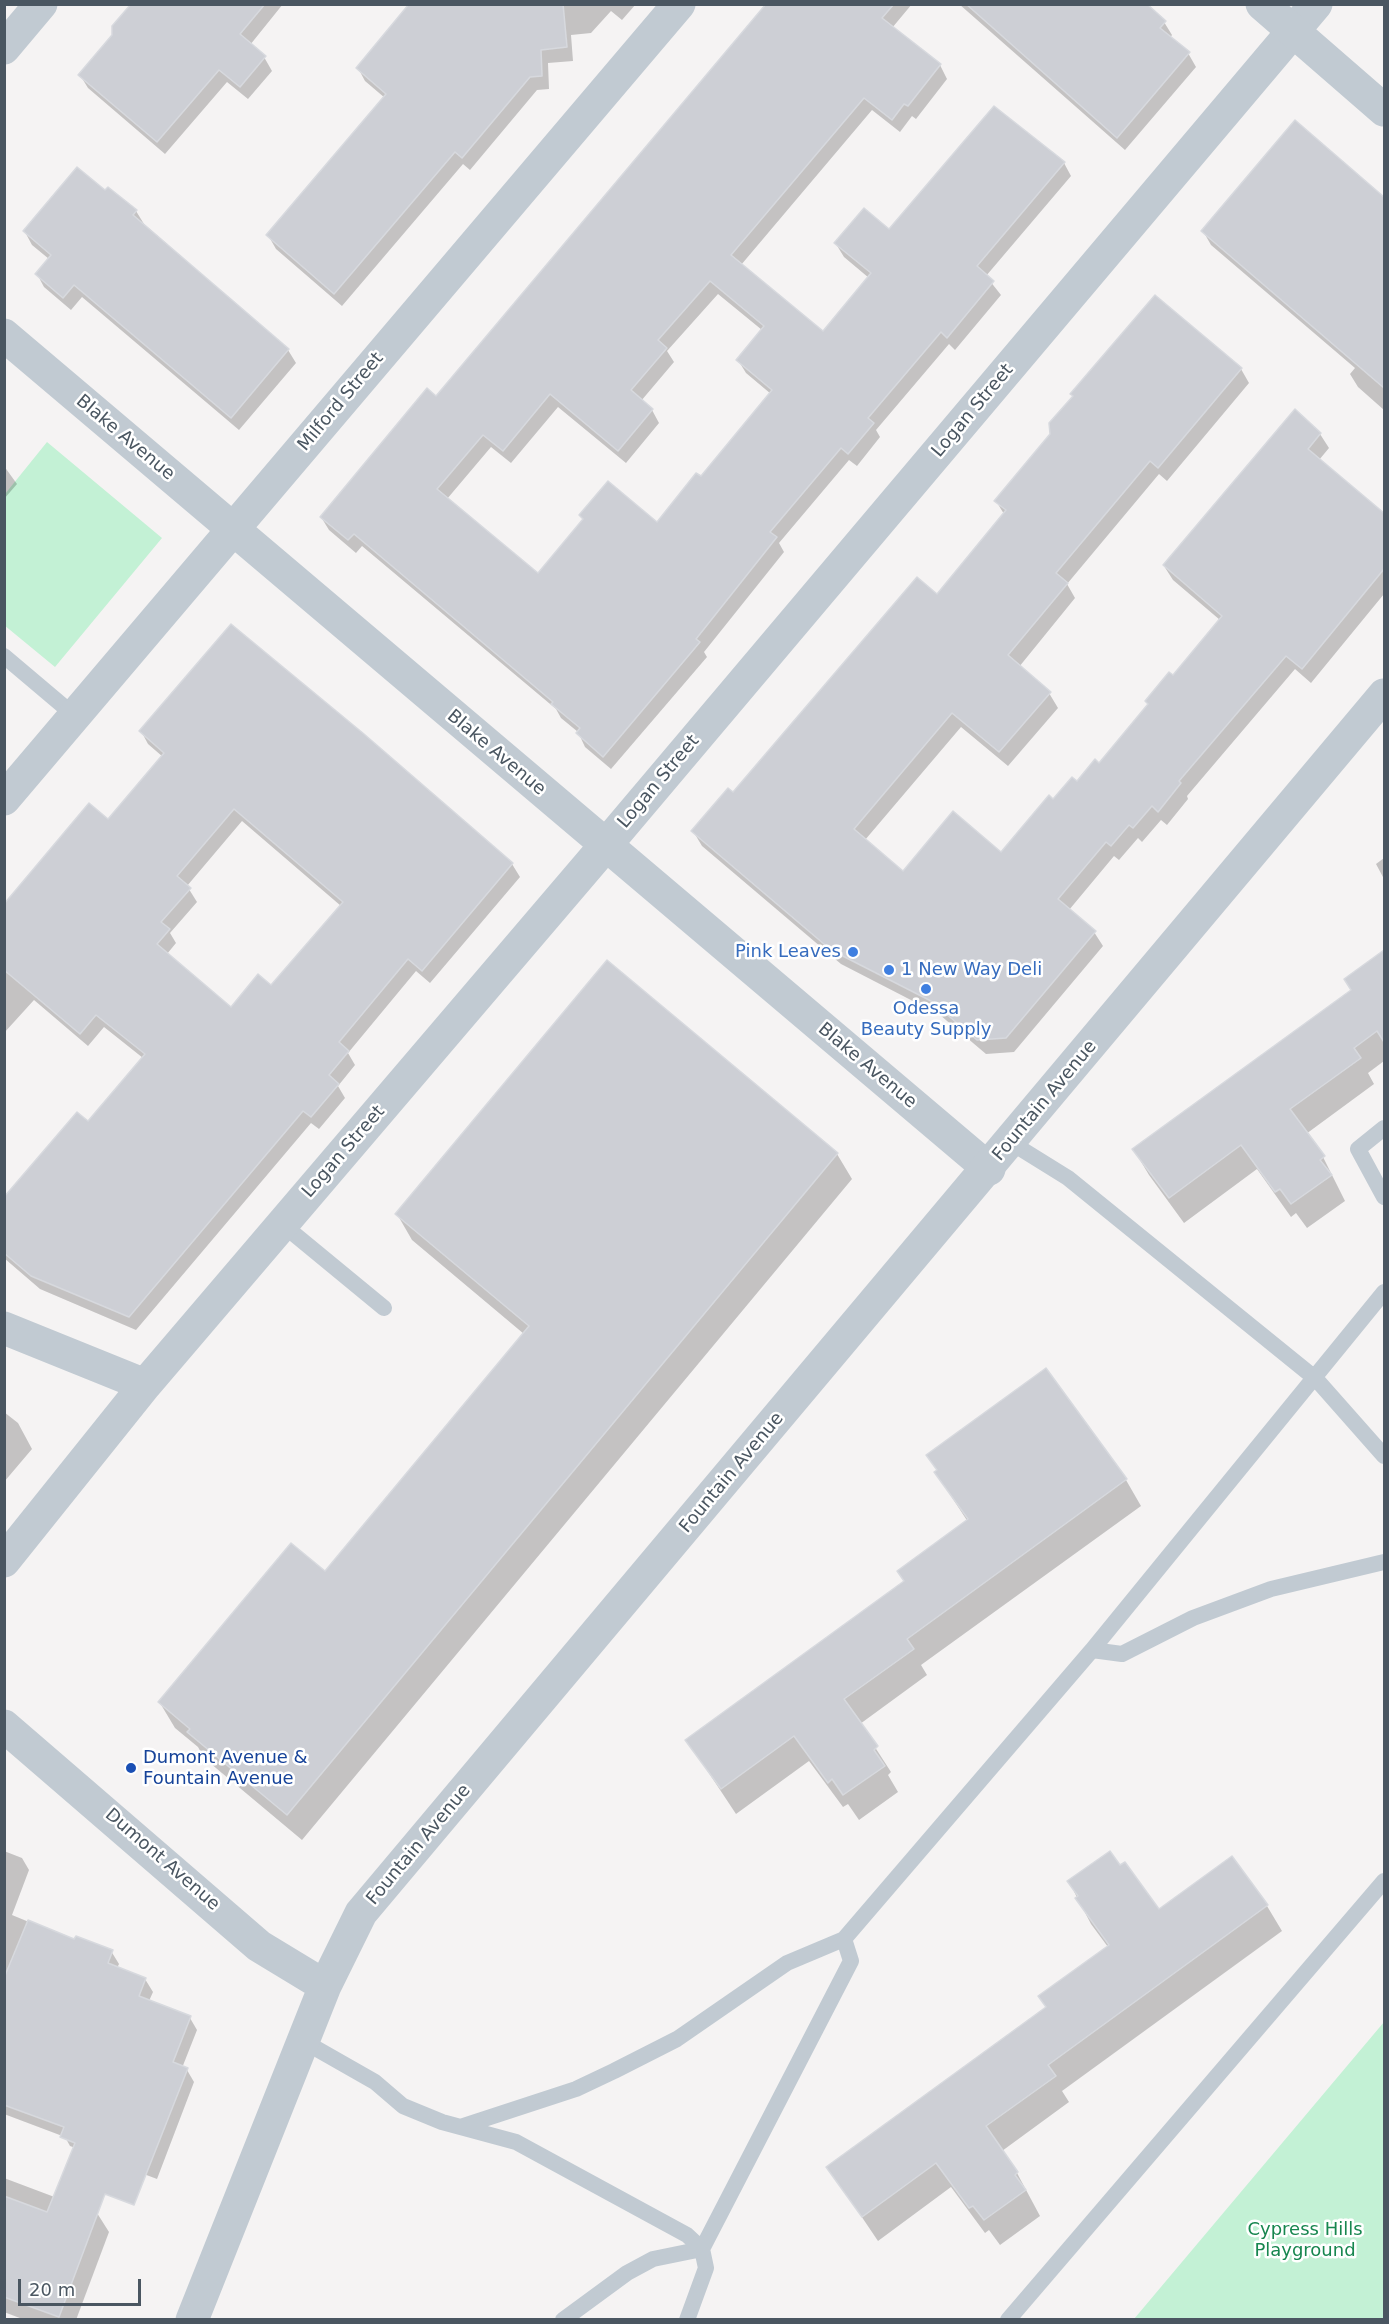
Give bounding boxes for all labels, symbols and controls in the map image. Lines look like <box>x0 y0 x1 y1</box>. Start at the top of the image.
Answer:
street label: Milford Street <box>294 348 388 456</box>
street label: Logan Street <box>928 360 1018 462</box>
street label: Blake Avenue <box>71 391 179 485</box>
street label: Blake Avenue <box>442 706 550 800</box>
street label: Logan Street <box>614 731 704 833</box>
place label: Pink Leaves <box>735 941 841 963</box>
marker: Pink Leaves <box>846 945 860 959</box>
place label: 1 New Way Deli <box>901 959 1042 981</box>
marker: 1 New Way Deli <box>882 963 896 977</box>
marker: Odessa Beauty Supply <box>919 982 933 996</box>
place label: Odessa Beauty Supply <box>861 998 991 1040</box>
street label: Blake Avenue <box>813 1019 921 1113</box>
street label: Fountain Avenue <box>988 1036 1102 1166</box>
street label: Logan Street <box>298 1102 390 1202</box>
street label: Fountain Avenue <box>675 1408 789 1538</box>
place label: Dumont Avenue & Fountain Avenue <box>143 1747 308 1790</box>
marker: Dumont Avenue & Fountain Avenue <box>124 1761 138 1775</box>
street label: Fountain Avenue <box>362 1780 476 1910</box>
street label: Dumont Avenue <box>100 1804 224 1916</box>
park label: Cypress Hills Playground <box>1247 2219 1363 2262</box>
scale bar <box>21 2267 144 2305</box>
text: 20 m <box>29 2279 75 2300</box>

